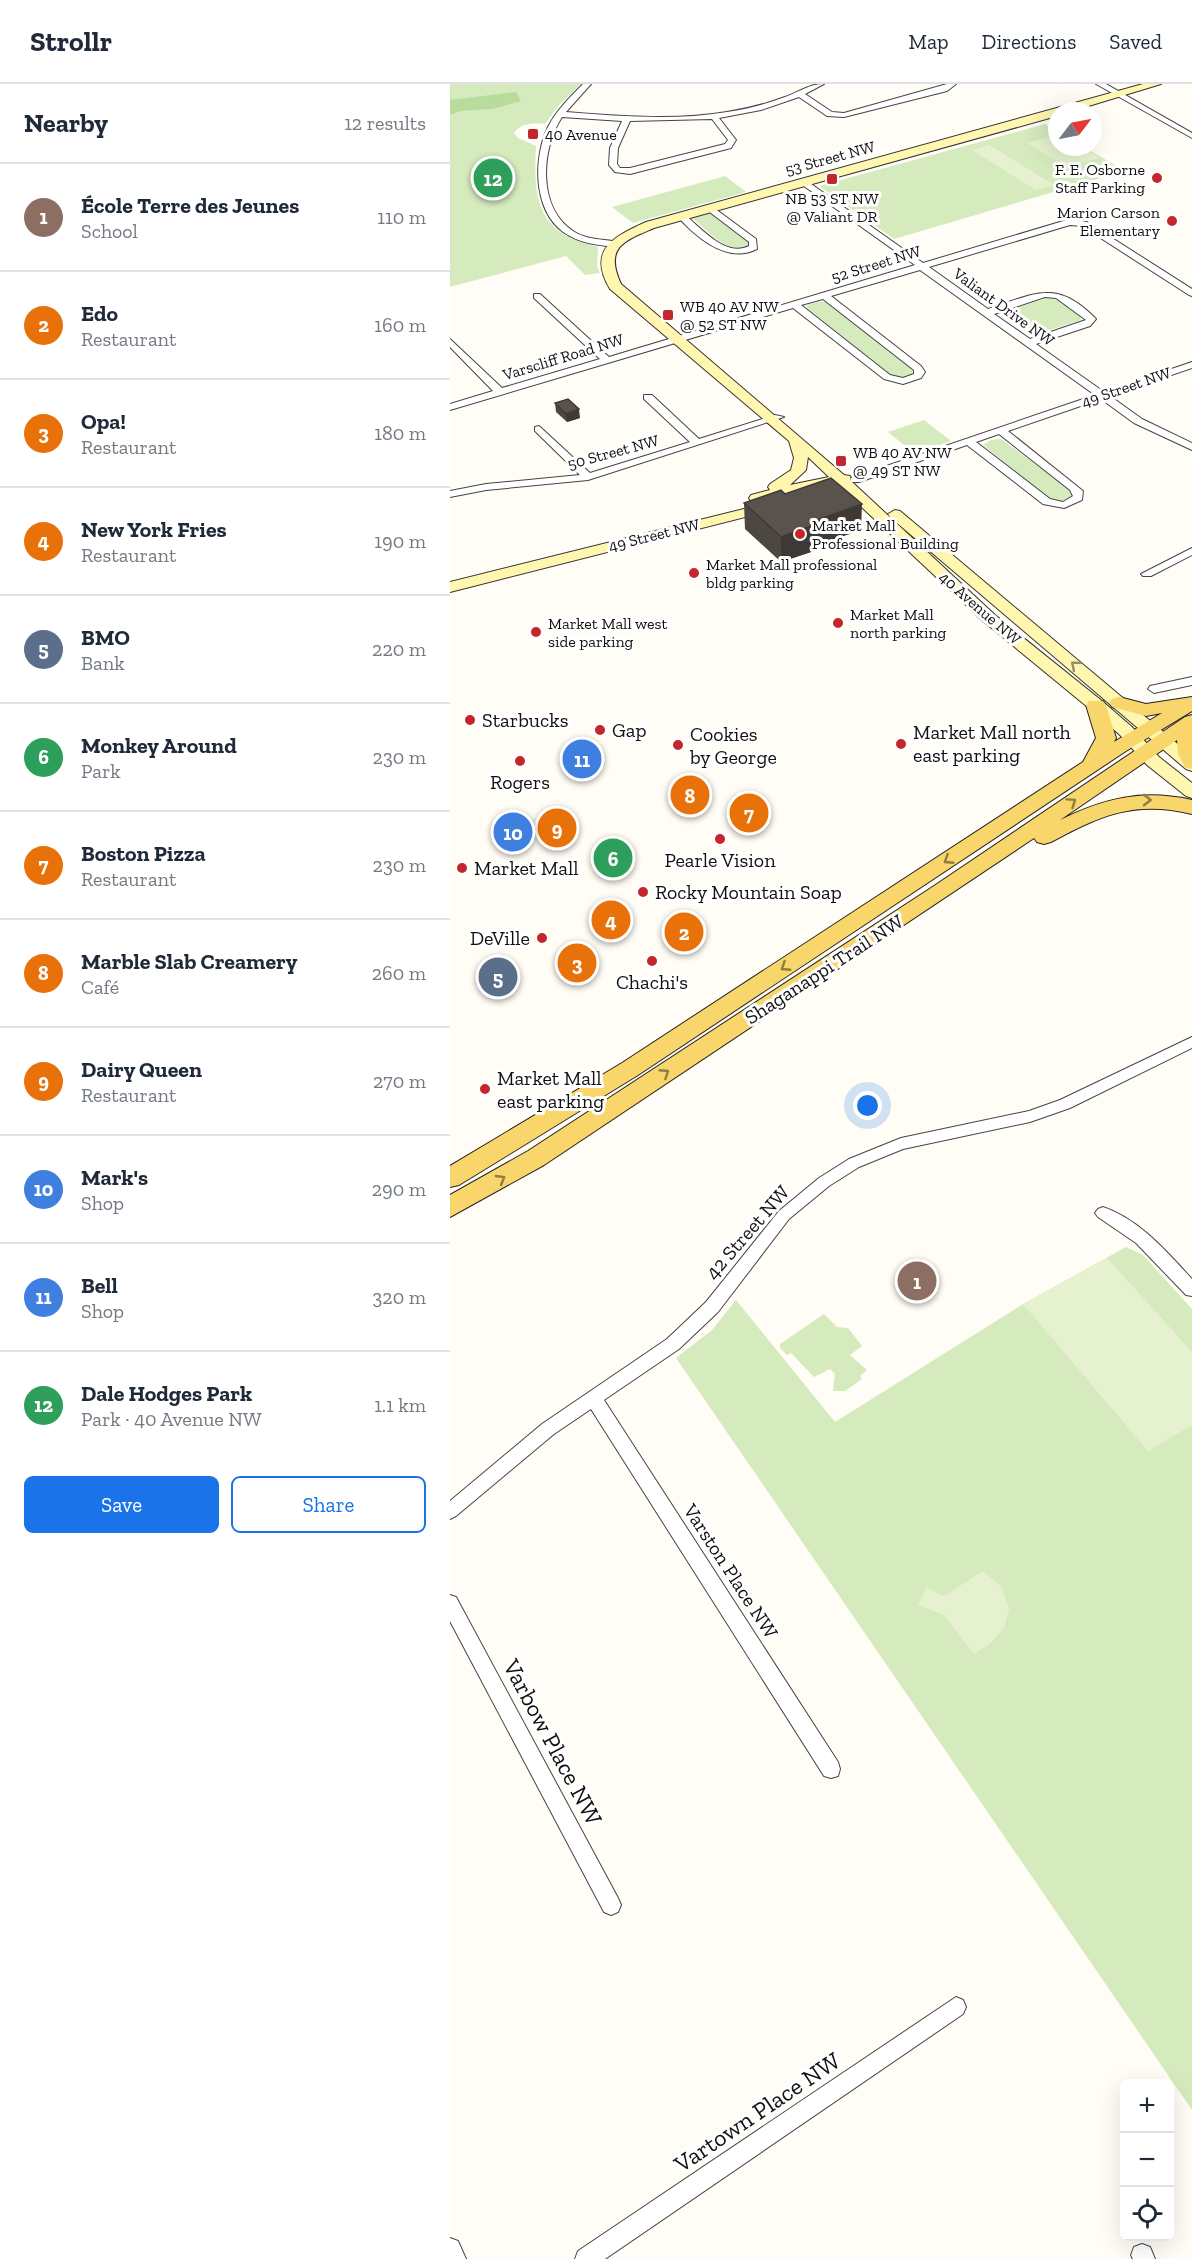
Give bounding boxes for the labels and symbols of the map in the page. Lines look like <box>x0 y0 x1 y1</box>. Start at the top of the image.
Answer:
north arrow <box>1048 102 1102 156</box>
place label: 40 Avenue <box>545 125 617 144</box>
marker: 40 Avenue <box>526 127 540 141</box>
street label: 53 Street NW <box>783 137 877 179</box>
pin: 12 <box>474 156 513 200</box>
place label: F. E. Osborne Staff Parking <box>1055 160 1145 197</box>
marker: F. E. Osborne Staff Parking <box>1150 171 1164 185</box>
marker: NB 53 ST NW @ Valiant DR <box>825 172 839 186</box>
place label: NB 53 ST NW @ Valiant DR <box>785 189 879 226</box>
place label: Marion Carson Elementary <box>1057 203 1161 240</box>
marker: Marion Carson Elementary <box>1165 214 1179 228</box>
street label: 52 Street NW <box>829 241 923 287</box>
street label: Valiant Drive NW <box>949 263 1058 350</box>
place label: WB 40 AV NW @ 52 ST NW <box>680 297 779 334</box>
marker: WB 40 AV NW @ 52 ST NW <box>661 308 675 322</box>
street label: Varscliff Road NW <box>499 330 626 385</box>
street label: 49 Street NW <box>1079 363 1173 411</box>
street label: 50 Street NW <box>565 431 661 473</box>
place label: WB 40 AV NW @ 49 ST NW <box>853 443 952 480</box>
marker: WB 40 AV NW @ 49 ST NW <box>834 454 848 468</box>
street label: 49 Street NW <box>606 514 702 556</box>
place label: Market Mall Professional Building <box>812 516 959 553</box>
marker: Market Mall Professional Building <box>793 527 807 541</box>
place label: Market Mall professional bldg parking <box>705 555 877 592</box>
marker: Market Mall professional bldg parking <box>687 566 701 580</box>
street label: 40 Avenue NW <box>935 567 1025 649</box>
place label: Market Mall north parking <box>850 605 947 642</box>
place label: Market Mall west side parking <box>548 614 668 651</box>
marker: Market Mall north parking <box>831 616 845 630</box>
marker: Market Mall west side parking <box>529 625 543 639</box>
one-way arrow <box>1071 661 1082 672</box>
place label: Starbucks <box>482 708 568 732</box>
marker: Starbucks <box>463 713 477 727</box>
place label: Gap <box>612 718 646 742</box>
place label: Market Mall north east parking <box>913 720 1072 767</box>
place label: Cookies by George <box>689 722 777 769</box>
marker: Gap <box>593 723 607 737</box>
pin: 11 <box>562 736 602 782</box>
marker: Market Mall north east parking <box>894 737 908 751</box>
marker: Cookies by George <box>671 738 685 752</box>
marker: Rogers <box>513 754 527 768</box>
place label: Rogers <box>490 770 550 794</box>
pin: 8 <box>670 772 710 818</box>
pin: 7 <box>730 790 768 836</box>
one-way arrow <box>1142 794 1151 806</box>
one-way arrow <box>1065 798 1076 809</box>
pin: 9 <box>538 806 576 850</box>
pin: 10 <box>494 810 532 855</box>
marker: Pearle Vision <box>713 832 727 846</box>
pin: 6 <box>594 836 632 880</box>
place label: Pearle Vision <box>664 848 776 872</box>
one-way arrow <box>944 853 955 864</box>
place label: Market Mall <box>474 856 579 880</box>
marker: Market Mall <box>455 861 469 875</box>
place label: Rocky Mountain Soap <box>655 880 842 904</box>
marker: Rocky Mountain Soap <box>636 885 650 899</box>
pin: 4 <box>592 898 630 942</box>
street label: Shaganappi Trail NW <box>740 909 908 1029</box>
pin: 2 <box>664 910 704 954</box>
place label: DeVille <box>470 926 530 950</box>
marker: DeVille <box>535 931 549 945</box>
pin: 3 <box>558 940 596 986</box>
pin: 5 <box>478 954 518 1000</box>
marker: Chachi's <box>645 954 659 968</box>
one-way arrow <box>781 960 791 972</box>
place label: Chachi's <box>616 970 688 994</box>
place label: Market Mall east parking <box>497 1066 604 1113</box>
one-way arrow <box>659 1069 669 1081</box>
marker: Market Mall east parking <box>478 1082 492 1096</box>
your location <box>853 1091 882 1120</box>
one-way arrow <box>495 1174 505 1186</box>
street label: 42 Street NW <box>700 1180 794 1284</box>
pin: 1 <box>898 1258 936 1304</box>
street label: Varston Place NW <box>678 1499 784 1643</box>
street label: Varbow Place NW <box>497 1653 609 1830</box>
street label: Vartown Place NW <box>668 2045 846 2179</box>

